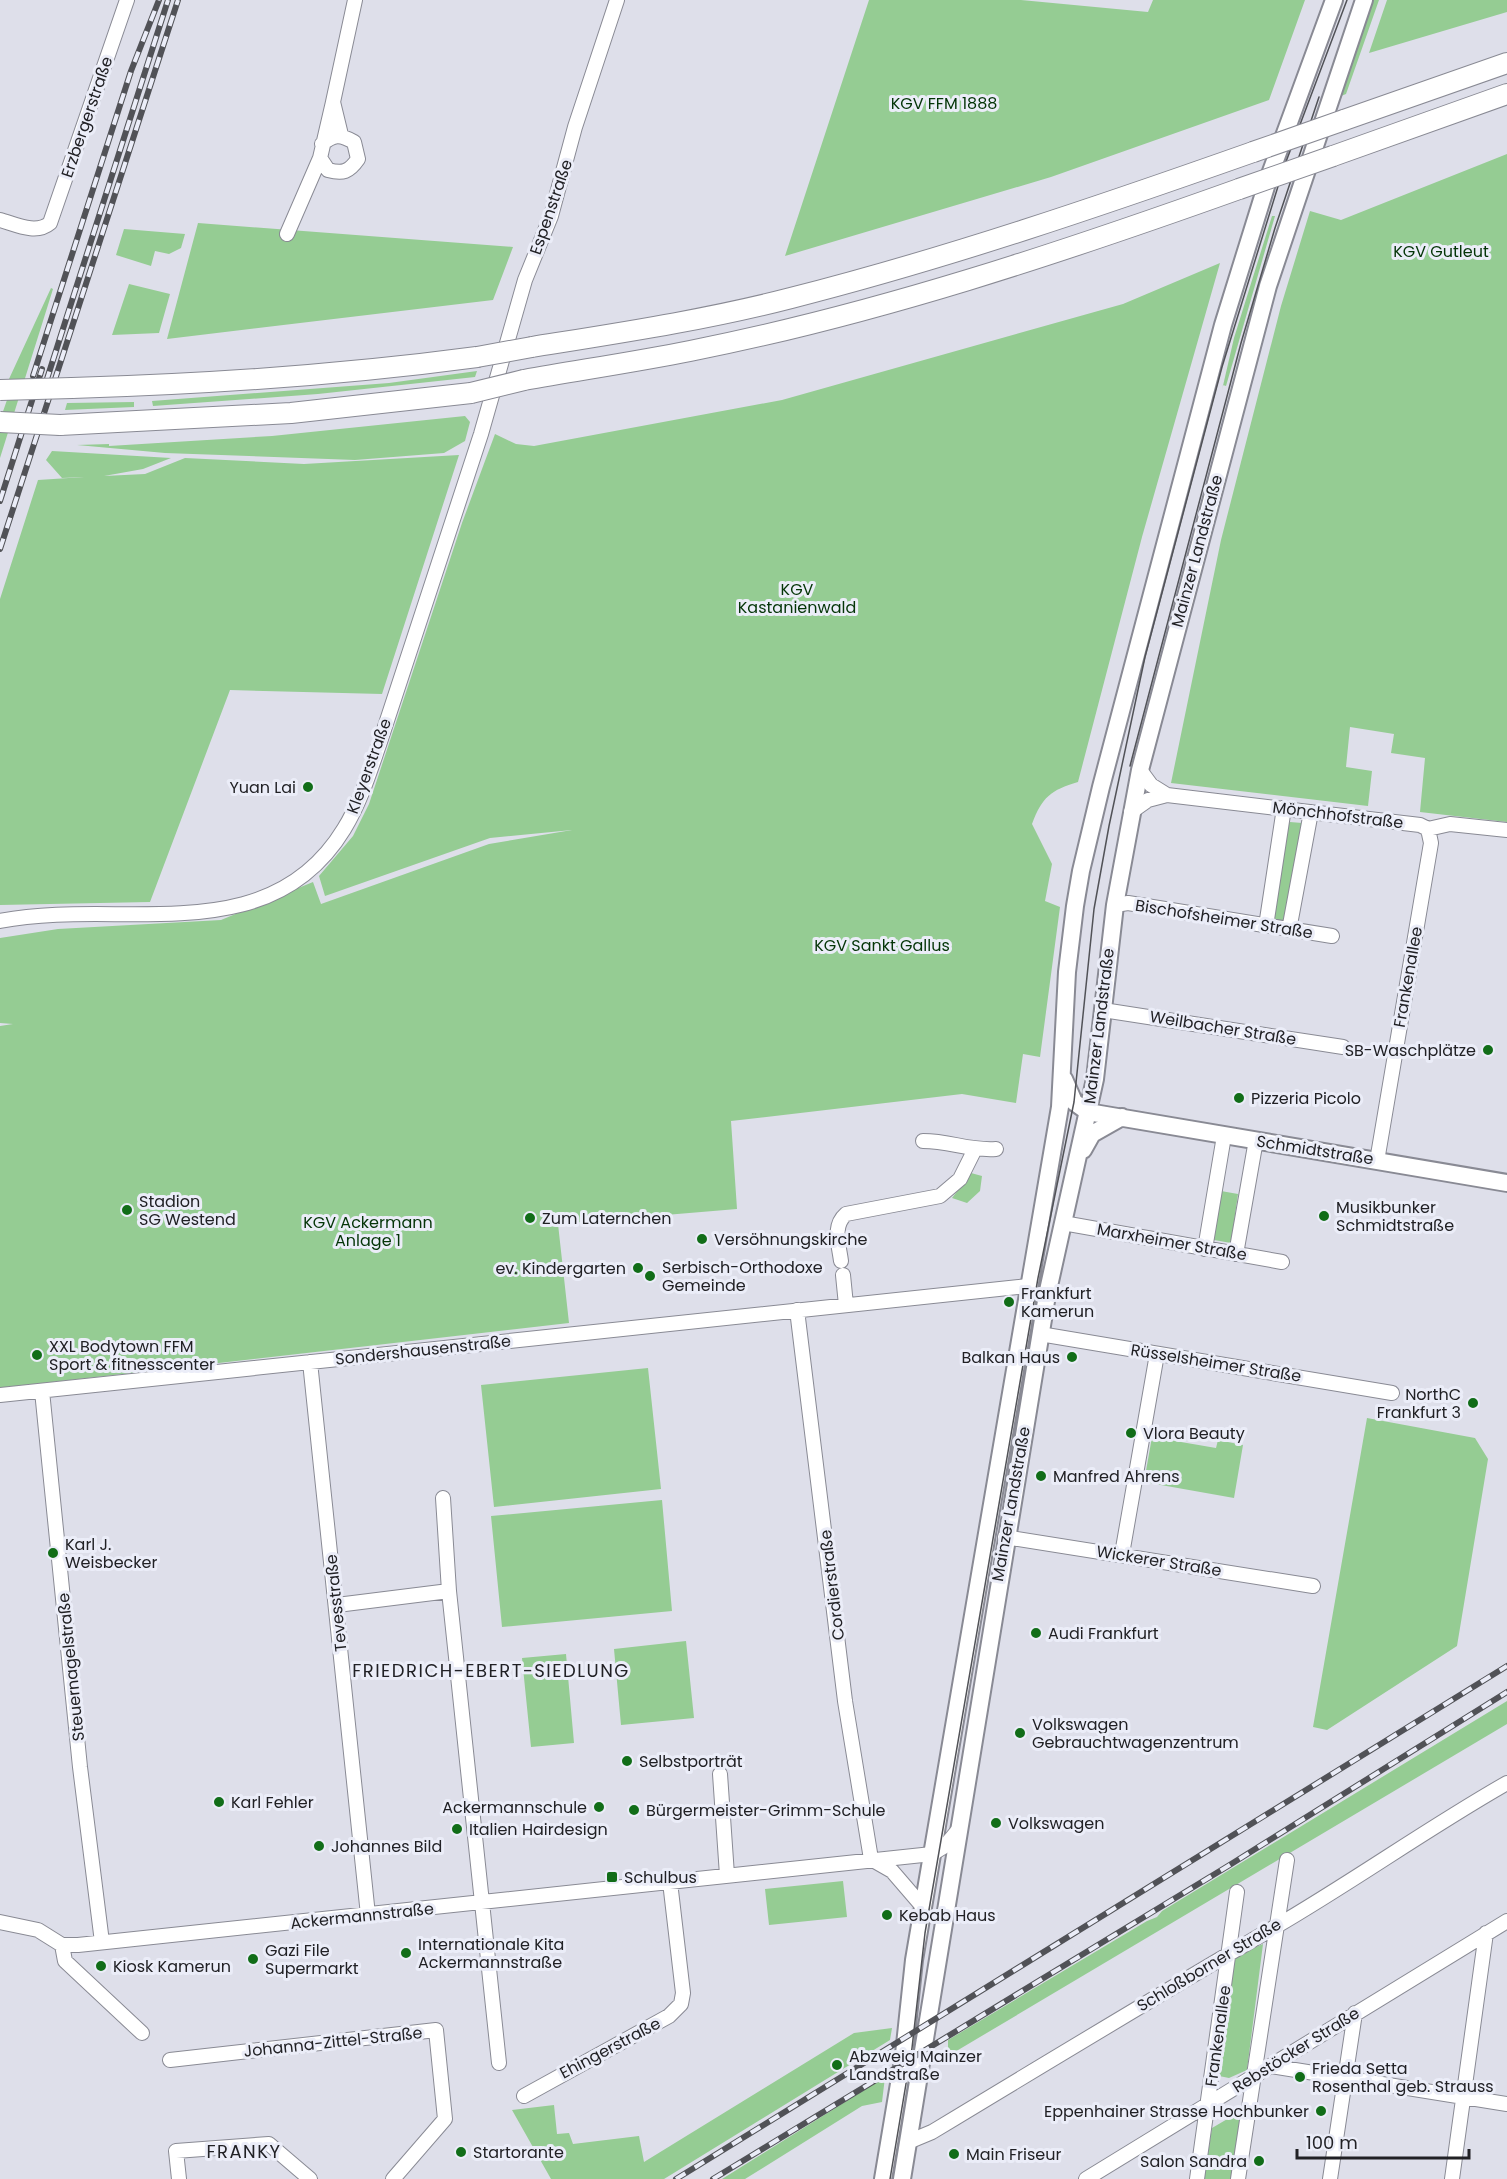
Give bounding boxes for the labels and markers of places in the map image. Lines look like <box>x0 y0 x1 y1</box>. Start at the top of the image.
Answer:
place label: Yuan Lai <box>229 776 296 799</box>
marker: Yuan Lai <box>301 780 315 794</box>
place label: SB-Waschplätze <box>1345 1039 1476 1062</box>
marker: SB-Waschplätze <box>1481 1043 1495 1057</box>
place label: Pizzeria Picolo <box>1251 1087 1361 1110</box>
marker: Pizzeria Picolo <box>1232 1091 1246 1105</box>
place label: Stadion SG Westend <box>139 1190 236 1231</box>
place label: Musikbunker Schmidtstraße <box>1336 1196 1454 1237</box>
marker: Stadion SG Westend <box>120 1203 134 1217</box>
place label: Zum Laternchen <box>542 1207 671 1230</box>
marker: Musikbunker Schmidtstraße <box>1317 1209 1331 1223</box>
marker: Zum Laternchen <box>523 1211 537 1225</box>
place label: Versöhnungskirche <box>714 1228 868 1251</box>
marker: Versöhnungskirche <box>695 1232 709 1246</box>
place label: Serbisch-Orthodoxe Gemeinde <box>662 1256 823 1297</box>
place label: ev. Kindergarten <box>495 1257 626 1280</box>
marker: ev. Kindergarten <box>631 1261 645 1275</box>
marker: Serbisch-Orthodoxe Gemeinde <box>643 1269 657 1283</box>
place label: Frankfurt Kamerun <box>1021 1282 1094 1323</box>
marker: Frankfurt Kamerun <box>1002 1295 1016 1309</box>
place label: XXL Bodytown FFM Sport & fitnesscenter <box>49 1335 215 1376</box>
place label: Balkan Haus <box>961 1346 1060 1369</box>
marker: XXL Bodytown FFM Sport & fitnesscenter <box>30 1348 44 1362</box>
marker: Balkan Haus <box>1065 1350 1079 1364</box>
place label: NorthC Frankfurt 3 <box>1377 1383 1461 1424</box>
marker: NorthC Frankfurt 3 <box>1466 1396 1480 1410</box>
place label: Vlora Beauty <box>1143 1422 1245 1445</box>
marker: Vlora Beauty <box>1124 1426 1138 1440</box>
place label: Manfred Ahrens <box>1053 1465 1180 1488</box>
marker: Manfred Ahrens <box>1034 1469 1048 1483</box>
place label: Karl J. Weisbecker <box>65 1533 157 1574</box>
marker: Karl J. Weisbecker <box>46 1546 60 1560</box>
place label: Audi Frankfurt <box>1048 1622 1159 1645</box>
marker: Audi Frankfurt <box>1029 1626 1043 1640</box>
place label: Volkswagen Gebrauchtwagenzentrum <box>1032 1713 1239 1754</box>
marker: Volkswagen Gebrauchtwagenzentrum <box>1013 1726 1027 1740</box>
place label: Selbstporträt <box>639 1750 743 1773</box>
marker: Selbstporträt <box>620 1754 634 1768</box>
place label: Karl Fehler <box>231 1791 314 1814</box>
marker: Karl Fehler <box>212 1795 226 1809</box>
place label: Ackermannschule <box>442 1796 587 1819</box>
place label: Bürgermeister-Grimm-Schule <box>646 1799 886 1822</box>
marker: Ackermannschule <box>592 1800 606 1814</box>
marker: Bürgermeister-Grimm-Schule <box>627 1803 641 1817</box>
place label: Volkswagen <box>1008 1812 1105 1835</box>
marker: Volkswagen <box>989 1816 1003 1830</box>
place label: Italien Hairdesign <box>469 1818 608 1841</box>
marker: Italien Hairdesign <box>450 1822 464 1836</box>
place label: Johannes Bild <box>331 1835 442 1858</box>
marker: Johannes Bild <box>312 1839 326 1853</box>
place label: Schulbus <box>624 1866 697 1889</box>
marker: Schulbus <box>605 1870 619 1884</box>
place label: Kebab Haus <box>899 1904 996 1927</box>
marker: Kebab Haus <box>880 1908 894 1922</box>
place label: Internationale Kita Ackermannstraße <box>418 1933 564 1974</box>
place label: Gazi File Supermarkt <box>265 1939 359 1980</box>
marker: Internationale Kita Ackermannstraße <box>399 1946 413 1960</box>
marker: Gazi File Supermarkt <box>246 1952 260 1966</box>
place label: Kiosk Kamerun <box>113 1955 231 1978</box>
marker: Kiosk Kamerun <box>94 1959 108 1973</box>
place label: Abzweig Mainzer Landstraße <box>849 2045 982 2086</box>
place label: Frieda Setta Rosenthal geb. Strauss <box>1312 2057 1494 2098</box>
marker: Abzweig Mainzer Landstraße <box>830 2058 844 2072</box>
marker: Frieda Setta Rosenthal geb. Strauss <box>1293 2070 1307 2084</box>
place label: Eppenhainer Strasse Hochbunker <box>1044 2100 1309 2123</box>
marker: Eppenhainer Strasse Hochbunker <box>1314 2104 1328 2118</box>
place label: Startorante <box>473 2141 564 2164</box>
place label: Main Friseur <box>966 2143 1062 2166</box>
marker: Startorante <box>454 2145 468 2159</box>
marker: Main Friseur <box>947 2147 961 2161</box>
place label: Salon Sandra <box>1140 2150 1247 2173</box>
marker: Salon Sandra <box>1252 2154 1266 2168</box>

